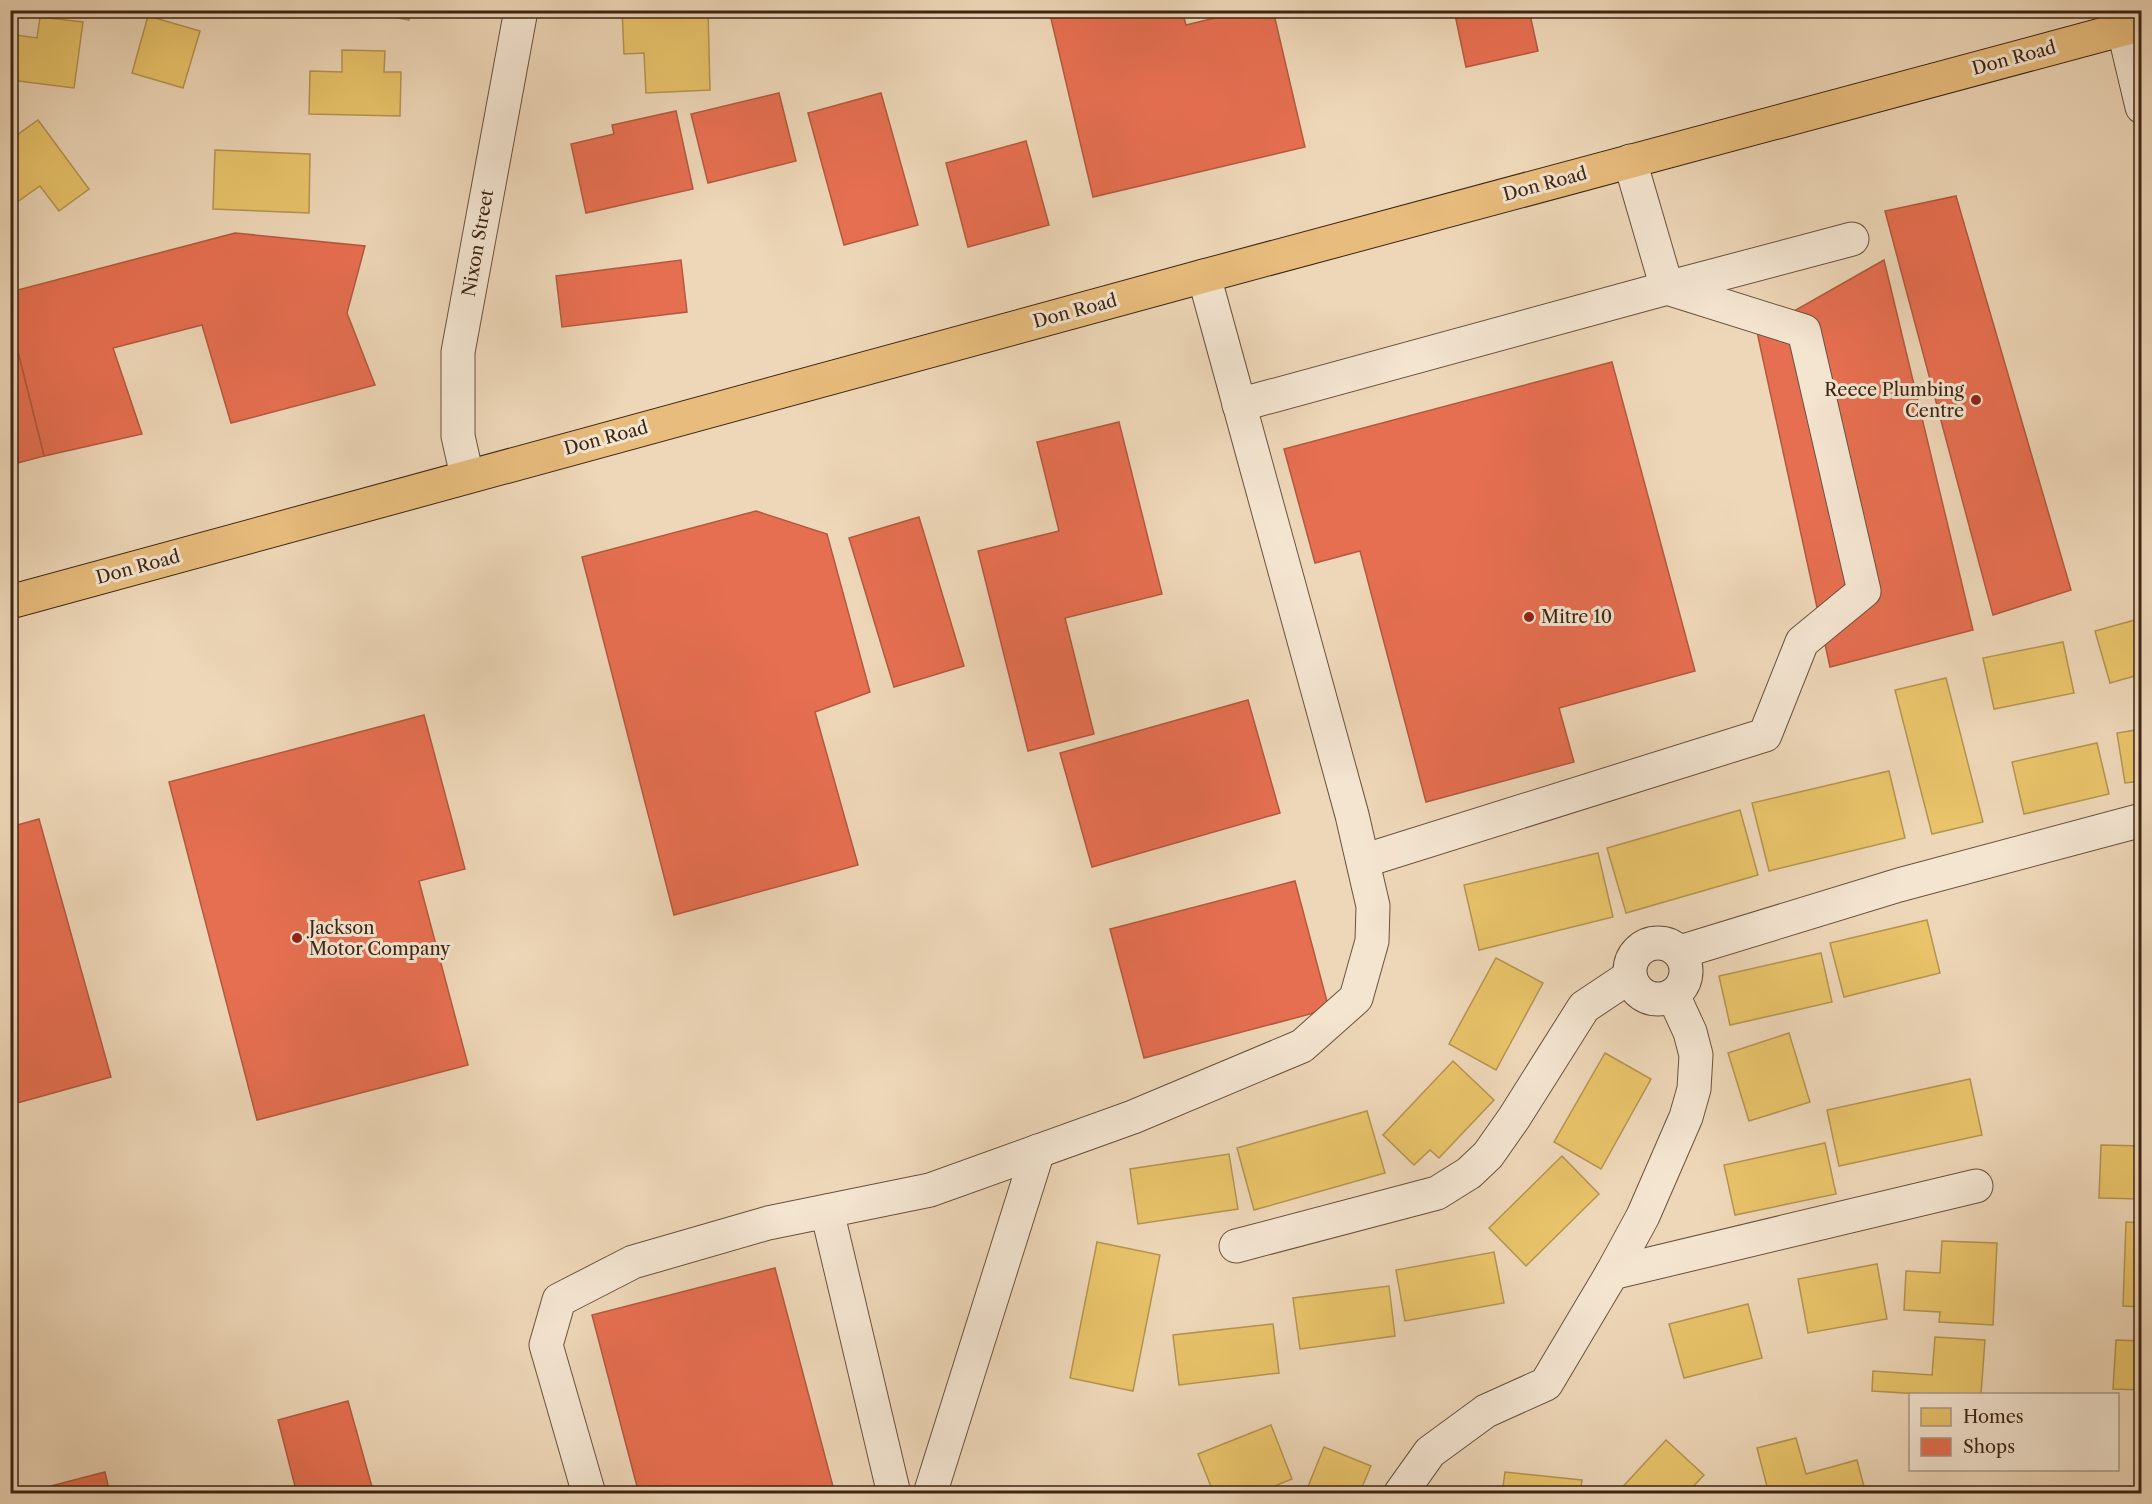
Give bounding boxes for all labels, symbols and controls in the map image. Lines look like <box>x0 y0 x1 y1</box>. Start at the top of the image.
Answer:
street label: Don Road <box>1970 36 2059 80</box>
street label: Don Road <box>1501 162 1590 206</box>
street label: Nixon Street <box>458 187 498 298</box>
street label: Don Road <box>1031 289 1120 333</box>
place label: Reece Plumbing Centre <box>1824 379 1964 422</box>
marker: Reece Plumbing Centre <box>1969 393 1983 407</box>
street label: Don Road <box>562 416 651 460</box>
street label: Don Road <box>94 545 183 589</box>
place label: Mitre 10 <box>1541 606 1612 628</box>
marker: Mitre 10 <box>1522 610 1536 624</box>
place label: Jackson Motor Company <box>306 917 451 960</box>
marker: Jackson Motor Company <box>290 931 304 945</box>
legend <box>1909 1393 2119 1471</box>
text: Homes <box>1963 1406 2024 1428</box>
text: Shops <box>1963 1436 2015 1458</box>

